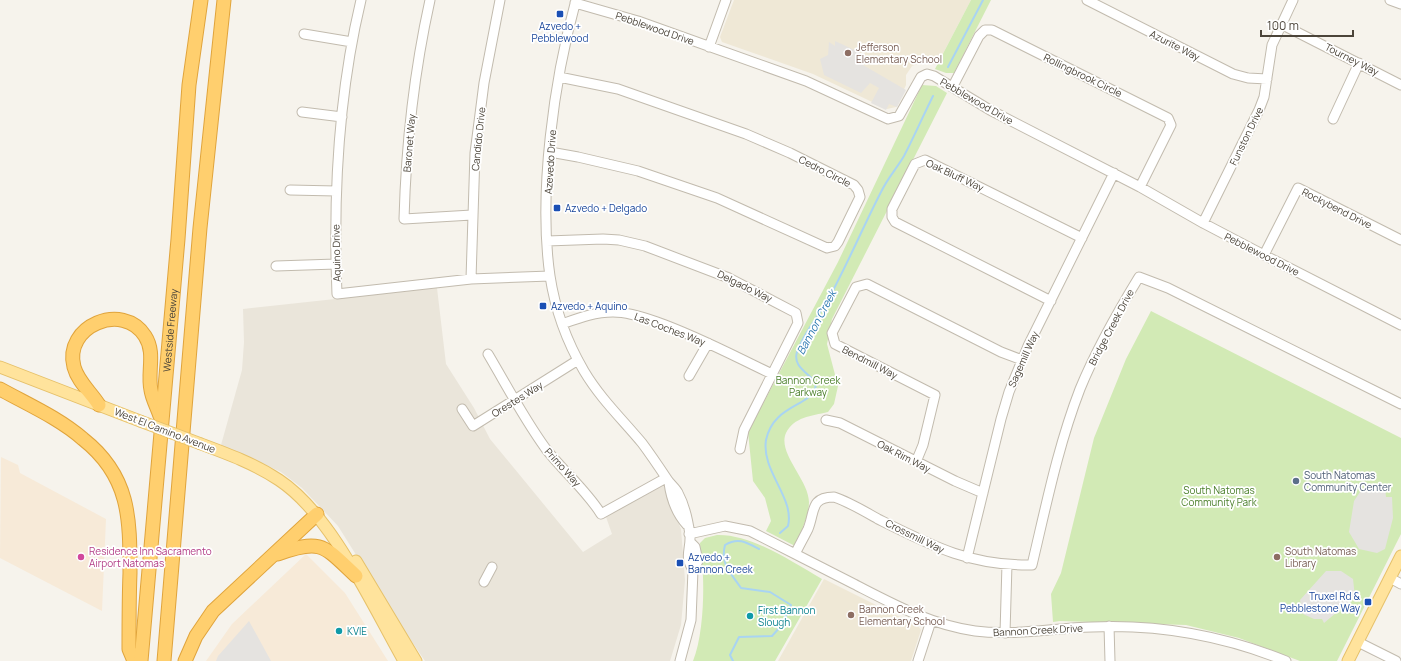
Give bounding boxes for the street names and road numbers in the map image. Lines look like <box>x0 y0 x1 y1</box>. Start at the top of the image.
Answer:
street label: Pebblewood Drive <box>614 8 696 48</box>
street label: Azurite Way <box>1147 26 1203 64</box>
street label: Tourney Way <box>1323 39 1382 79</box>
street label: Rollingbrook Circle <box>1041 50 1125 100</box>
street label: Pebblewood Drive <box>938 74 1016 128</box>
street label: Funston Drive <box>1226 104 1266 167</box>
street label: Candido Drive <box>468 106 488 172</box>
street label: Baronet Way <box>399 113 419 173</box>
street label: Azevedo Drive <box>541 129 559 195</box>
street label: Cedro Circle <box>796 152 854 190</box>
street label: Oak Bluff Way <box>924 156 987 195</box>
street label: Rockybend Drive <box>1300 184 1375 232</box>
street label: Aquino Drive <box>328 224 344 282</box>
street label: Pebblewood Drive <box>1222 229 1302 279</box>
street label: Delgado Way <box>715 267 776 306</box>
street label: Bridge Creek Drive <box>1085 286 1137 368</box>
street label: Westside Freeway <box>159 287 181 372</box>
street label: Las Coches Way <box>632 309 708 349</box>
street label: Sagemill Way <box>1004 328 1042 389</box>
street label: Bendmill Way <box>840 342 901 382</box>
street label: Orestes Way <box>489 377 546 420</box>
street label: West El Camino Avenue <box>112 404 218 456</box>
street label: Oak Rim Way <box>875 437 934 476</box>
street label: Primo Way <box>542 445 585 490</box>
street label: Crossmill Way <box>883 516 947 557</box>
street label: Bannon Creek Drive <box>993 621 1083 639</box>

